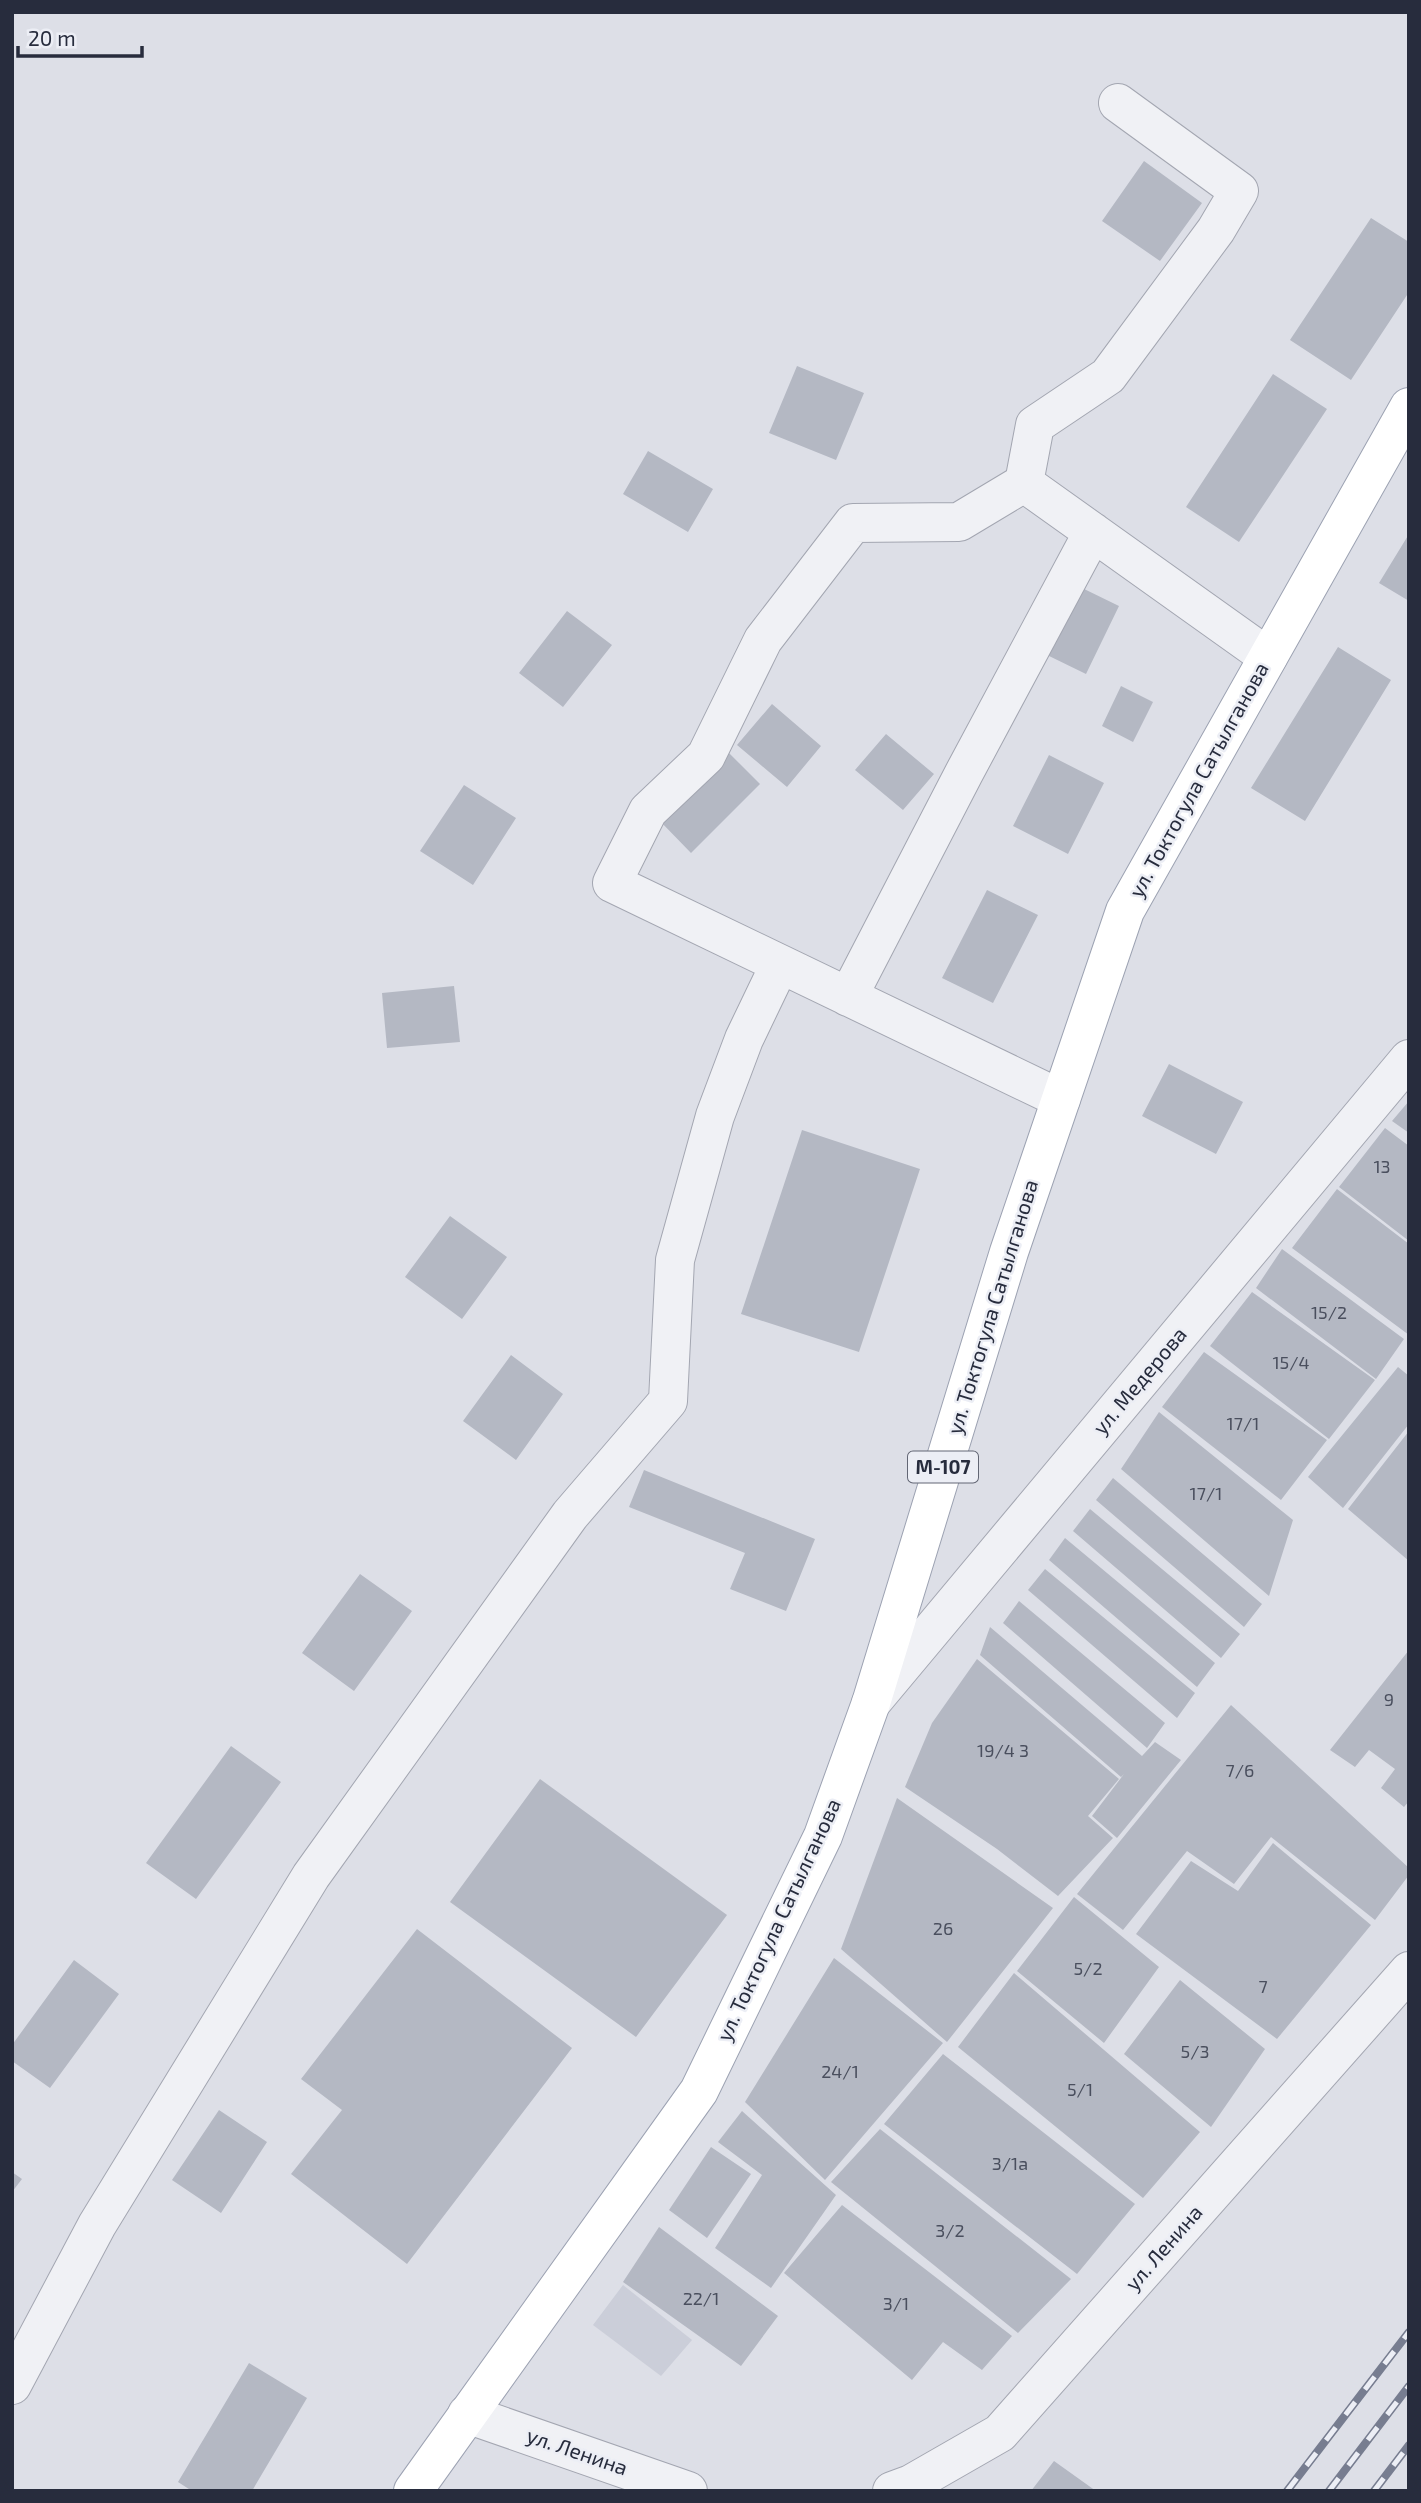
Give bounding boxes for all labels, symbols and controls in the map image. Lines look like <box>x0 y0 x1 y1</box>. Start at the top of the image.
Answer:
scale bar <box>18 14 142 58</box>
text: 20 m <box>28 25 76 50</box>
street label: ул. Токтогула Сатылганова <box>1123 657 1274 902</box>
house number: 13 <box>1373 1155 1391 1177</box>
street label: ул. Токтогула Сатылганова <box>941 1176 1043 1437</box>
house number: 15/2 <box>1311 1301 1347 1323</box>
street label: ул. Медерова <box>1087 1321 1192 1439</box>
house number: 15/4 <box>1272 1351 1310 1373</box>
house number: 17/1 <box>1227 1412 1259 1434</box>
road number: М-107 <box>908 1452 978 1483</box>
house number: 17/1 <box>1190 1482 1222 1504</box>
house number: 9 <box>1384 1688 1394 1710</box>
house number: 19/4 3 <box>977 1739 1029 1761</box>
house number: 7/6 <box>1226 1759 1254 1781</box>
street label: ул. Токтогула Сатылганова <box>710 1794 846 2045</box>
house number: 26 <box>933 1917 953 1939</box>
house number: 5/2 <box>1073 1957 1103 1979</box>
house number: 7 <box>1258 1975 1268 1997</box>
house number: 5/3 <box>1181 2040 1209 2062</box>
house number: 24/1 <box>821 2060 859 2082</box>
house number: 5/1 <box>1067 2078 1093 2100</box>
house number: 3/1а <box>992 2152 1028 2174</box>
street label: ул. Ленина <box>1119 2199 1208 2296</box>
house number: 3/2 <box>935 2219 965 2241</box>
house number: 22/1 <box>683 2287 719 2309</box>
house number: 3/1 <box>883 2292 909 2314</box>
street label: ул. Ленина <box>523 2422 631 2480</box>

